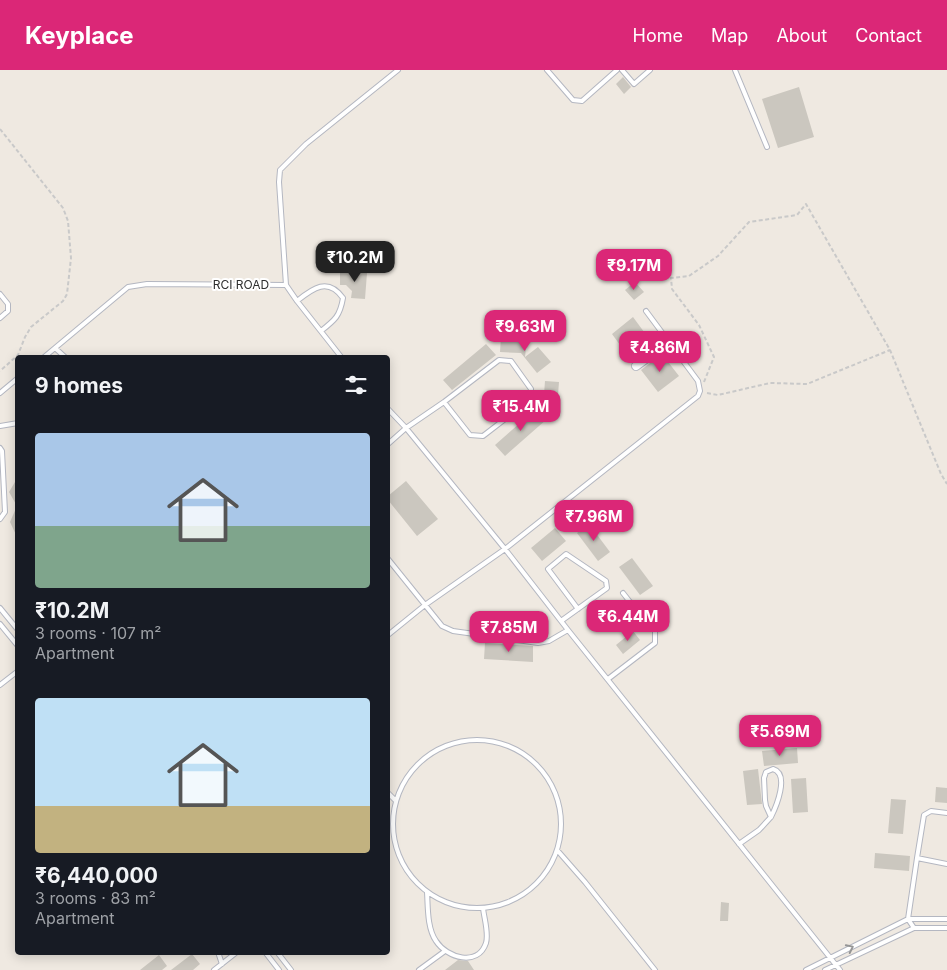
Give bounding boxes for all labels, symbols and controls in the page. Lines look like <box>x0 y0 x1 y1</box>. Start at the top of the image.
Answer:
text: Keyplace <box>25 21 134 50</box>
text: Home <box>633 25 683 46</box>
text: Map <box>711 25 748 46</box>
text: About <box>776 25 827 46</box>
text: Contact <box>855 25 922 46</box>
pin: ₹10.2M <box>314 240 396 283</box>
text: ₹10.2M <box>327 247 383 267</box>
pin: ₹9.17M <box>593 248 675 291</box>
text: ₹9.17M <box>607 255 661 275</box>
street label: RCI ROAD <box>213 277 269 292</box>
pin: ₹9.63M <box>484 310 566 352</box>
text: ₹9.63M <box>495 316 555 336</box>
pin: ₹4.86M <box>619 330 701 373</box>
text: ₹4.86M <box>630 337 690 357</box>
icon: filters <box>342 371 370 399</box>
text: 9 homes <box>35 373 123 398</box>
pin: ₹15.4M <box>480 390 562 432</box>
text: ₹15.4M <box>493 396 549 416</box>
icon: home <box>158 465 248 555</box>
pin: ₹7.96M <box>553 500 635 542</box>
text: ₹7.96M <box>565 506 623 526</box>
text: ₹10.2M <box>35 598 109 623</box>
pin: ₹6.44M <box>587 600 669 642</box>
text: ₹6.44M <box>598 606 658 626</box>
pin: ₹7.85M <box>468 610 550 653</box>
text: ₹7.85M <box>481 617 537 637</box>
text: 3 rooms · 107 m² <box>35 623 161 643</box>
text: Apartment <box>35 643 115 663</box>
pin: ₹5.69M <box>739 714 821 757</box>
text: ₹5.69M <box>750 721 810 741</box>
icon: home <box>158 730 248 820</box>
text: ₹6,440,000 <box>35 863 158 888</box>
text: 3 rooms · 83 m² <box>35 888 156 908</box>
text: Apartment <box>35 908 115 928</box>
one-way arrow <box>845 944 854 954</box>

